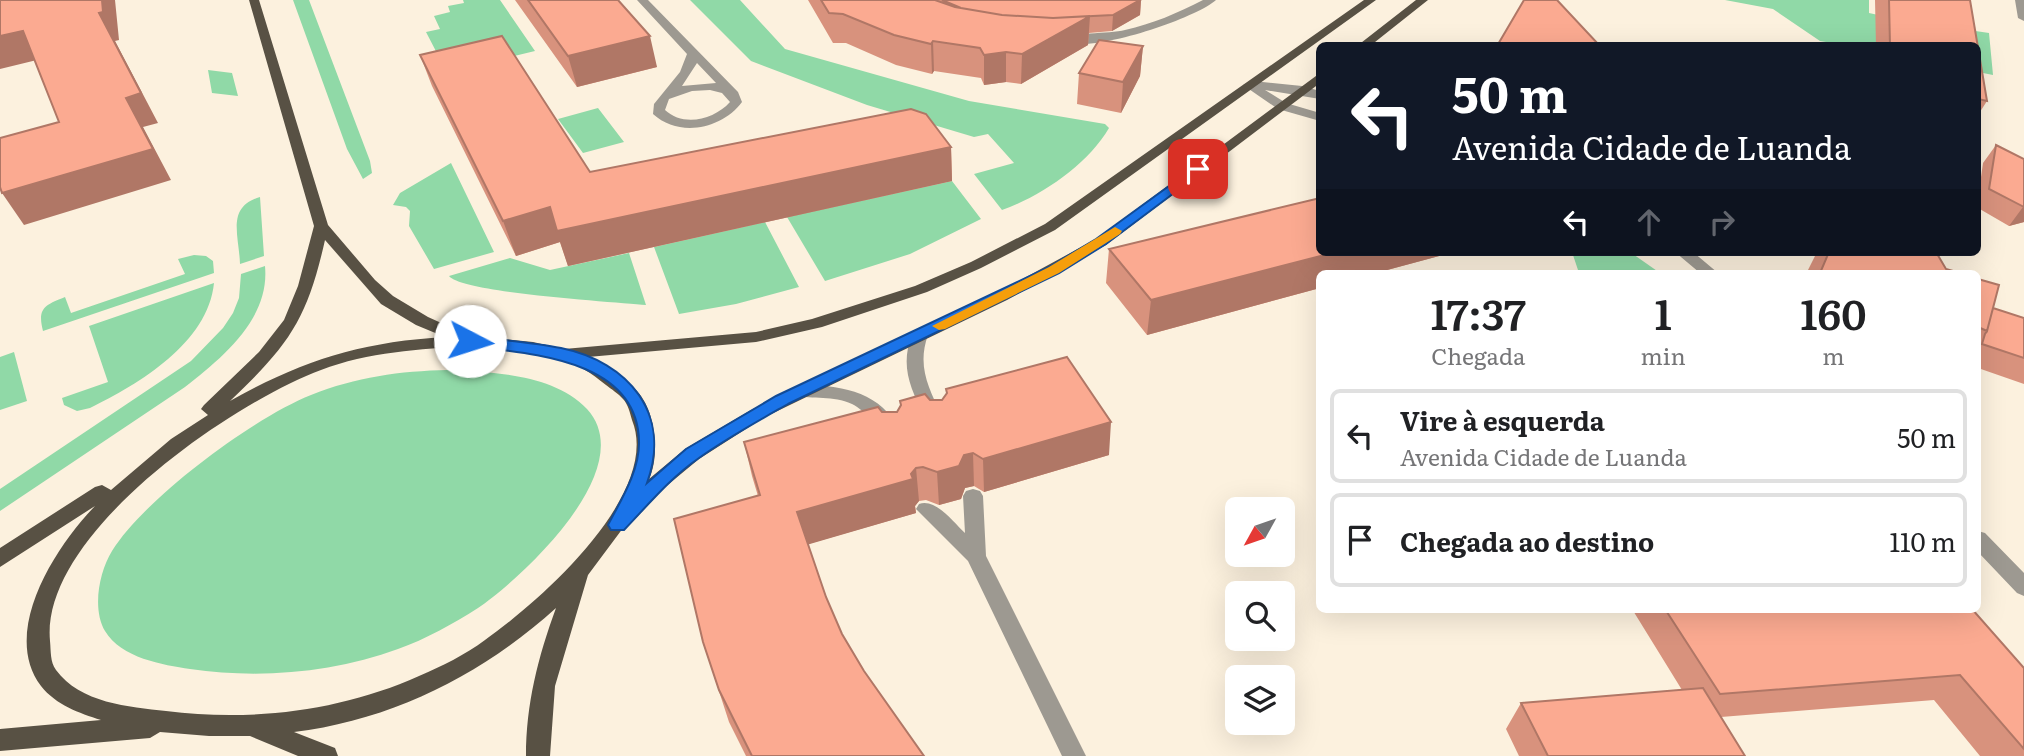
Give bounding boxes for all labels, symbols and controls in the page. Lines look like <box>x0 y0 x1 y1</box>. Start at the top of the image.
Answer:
text: 50 m <box>1452 55 1568 128</box>
icon: left <box>1337 70 1428 161</box>
text: Avenida Cidade de Luanda <box>1452 122 1851 170</box>
pin <box>1168 139 1228 199</box>
icon: arrive <box>1179 150 1217 188</box>
icon: left <box>1557 203 1595 241</box>
icon: ahead <box>1630 203 1668 241</box>
icon: right <box>1703 203 1741 241</box>
text: 17:37 <box>1431 281 1526 343</box>
text: 1 <box>1654 281 1672 343</box>
text: 160 <box>1800 281 1866 343</box>
position arrow <box>433 304 507 378</box>
text: Chegada <box>1431 338 1525 372</box>
text: min <box>1641 338 1686 372</box>
text: m <box>1822 338 1845 372</box>
text: Vire à esquerda <box>1400 400 1605 439</box>
icon: left <box>1341 417 1379 455</box>
text: 50 m <box>1897 417 1956 456</box>
text: Avenida Cidade de Luanda <box>1400 439 1687 473</box>
north arrow <box>1225 497 1295 567</box>
map controls <box>1225 497 1295 735</box>
icon: arrive <box>1341 521 1379 559</box>
text: Chegada ao destino <box>1400 521 1654 560</box>
text: 110 m <box>1889 521 1956 560</box>
button: search <box>1225 581 1295 651</box>
button: layers <box>1225 665 1295 735</box>

